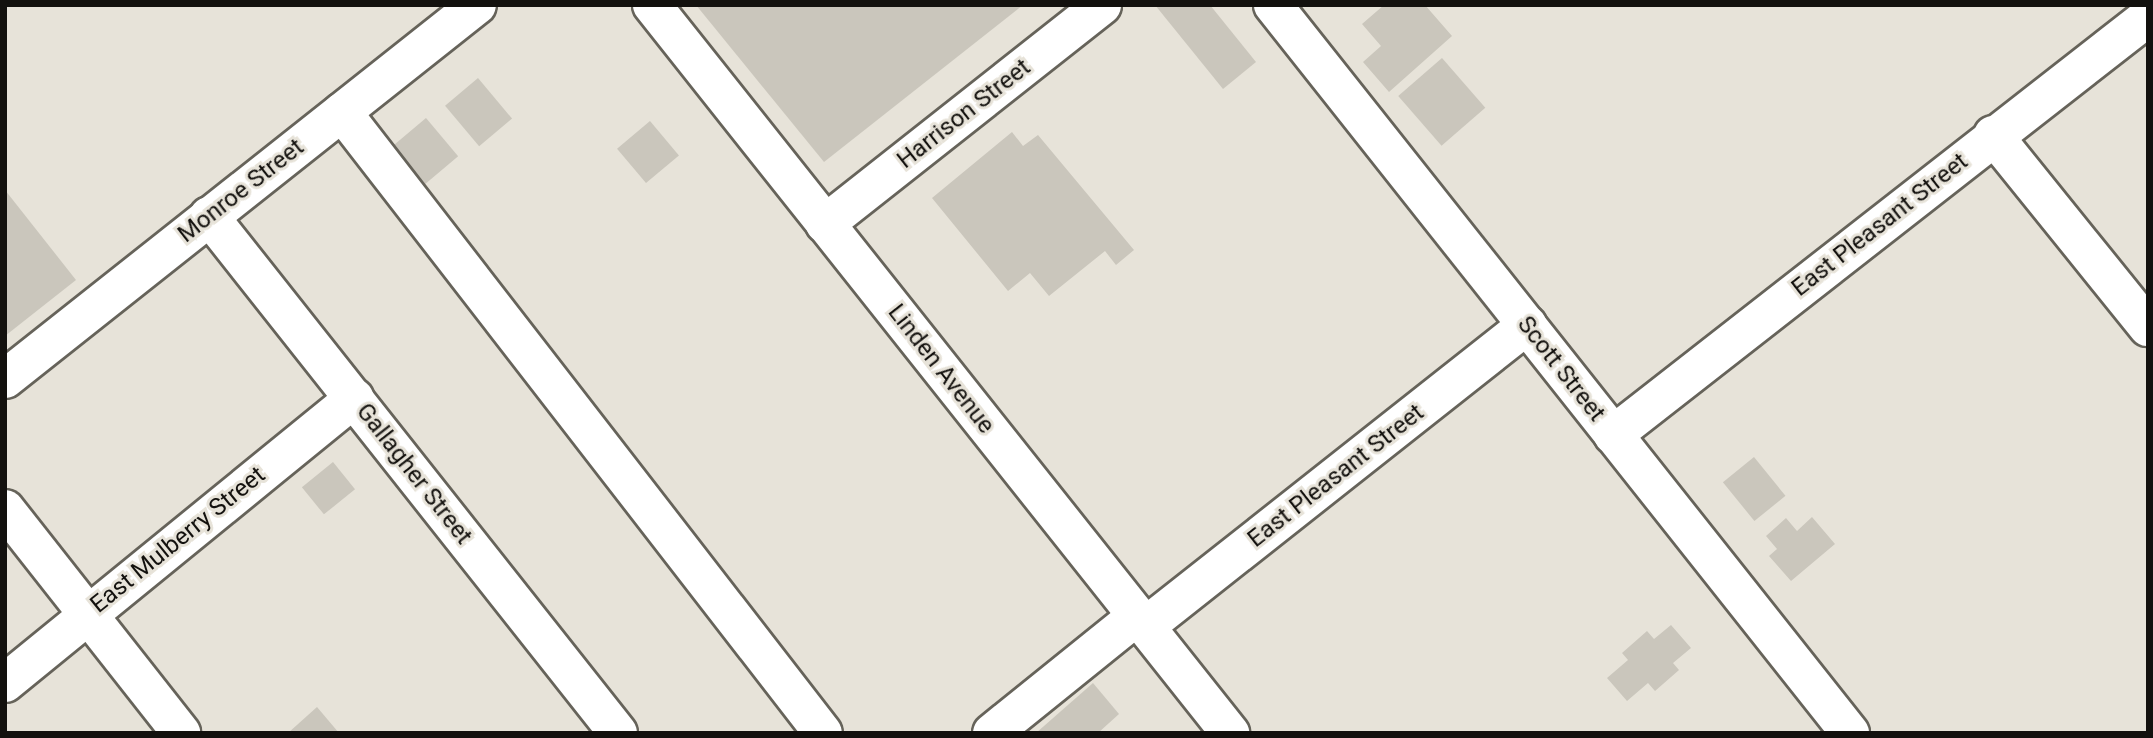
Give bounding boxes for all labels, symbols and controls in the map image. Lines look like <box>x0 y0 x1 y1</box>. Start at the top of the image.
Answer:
street label: Harrison Street <box>892 53 1036 175</box>
street label: Monroe Street <box>172 133 310 249</box>
street label: East Pleasant Street <box>1786 147 1974 303</box>
street label: Linden Avenue <box>882 299 1000 439</box>
street label: Scott Street <box>1511 311 1611 427</box>
street label: Gallagher Street <box>350 398 478 550</box>
street label: East Pleasant Street <box>1242 398 1430 554</box>
street label: East Mulberry Street <box>85 461 271 619</box>

